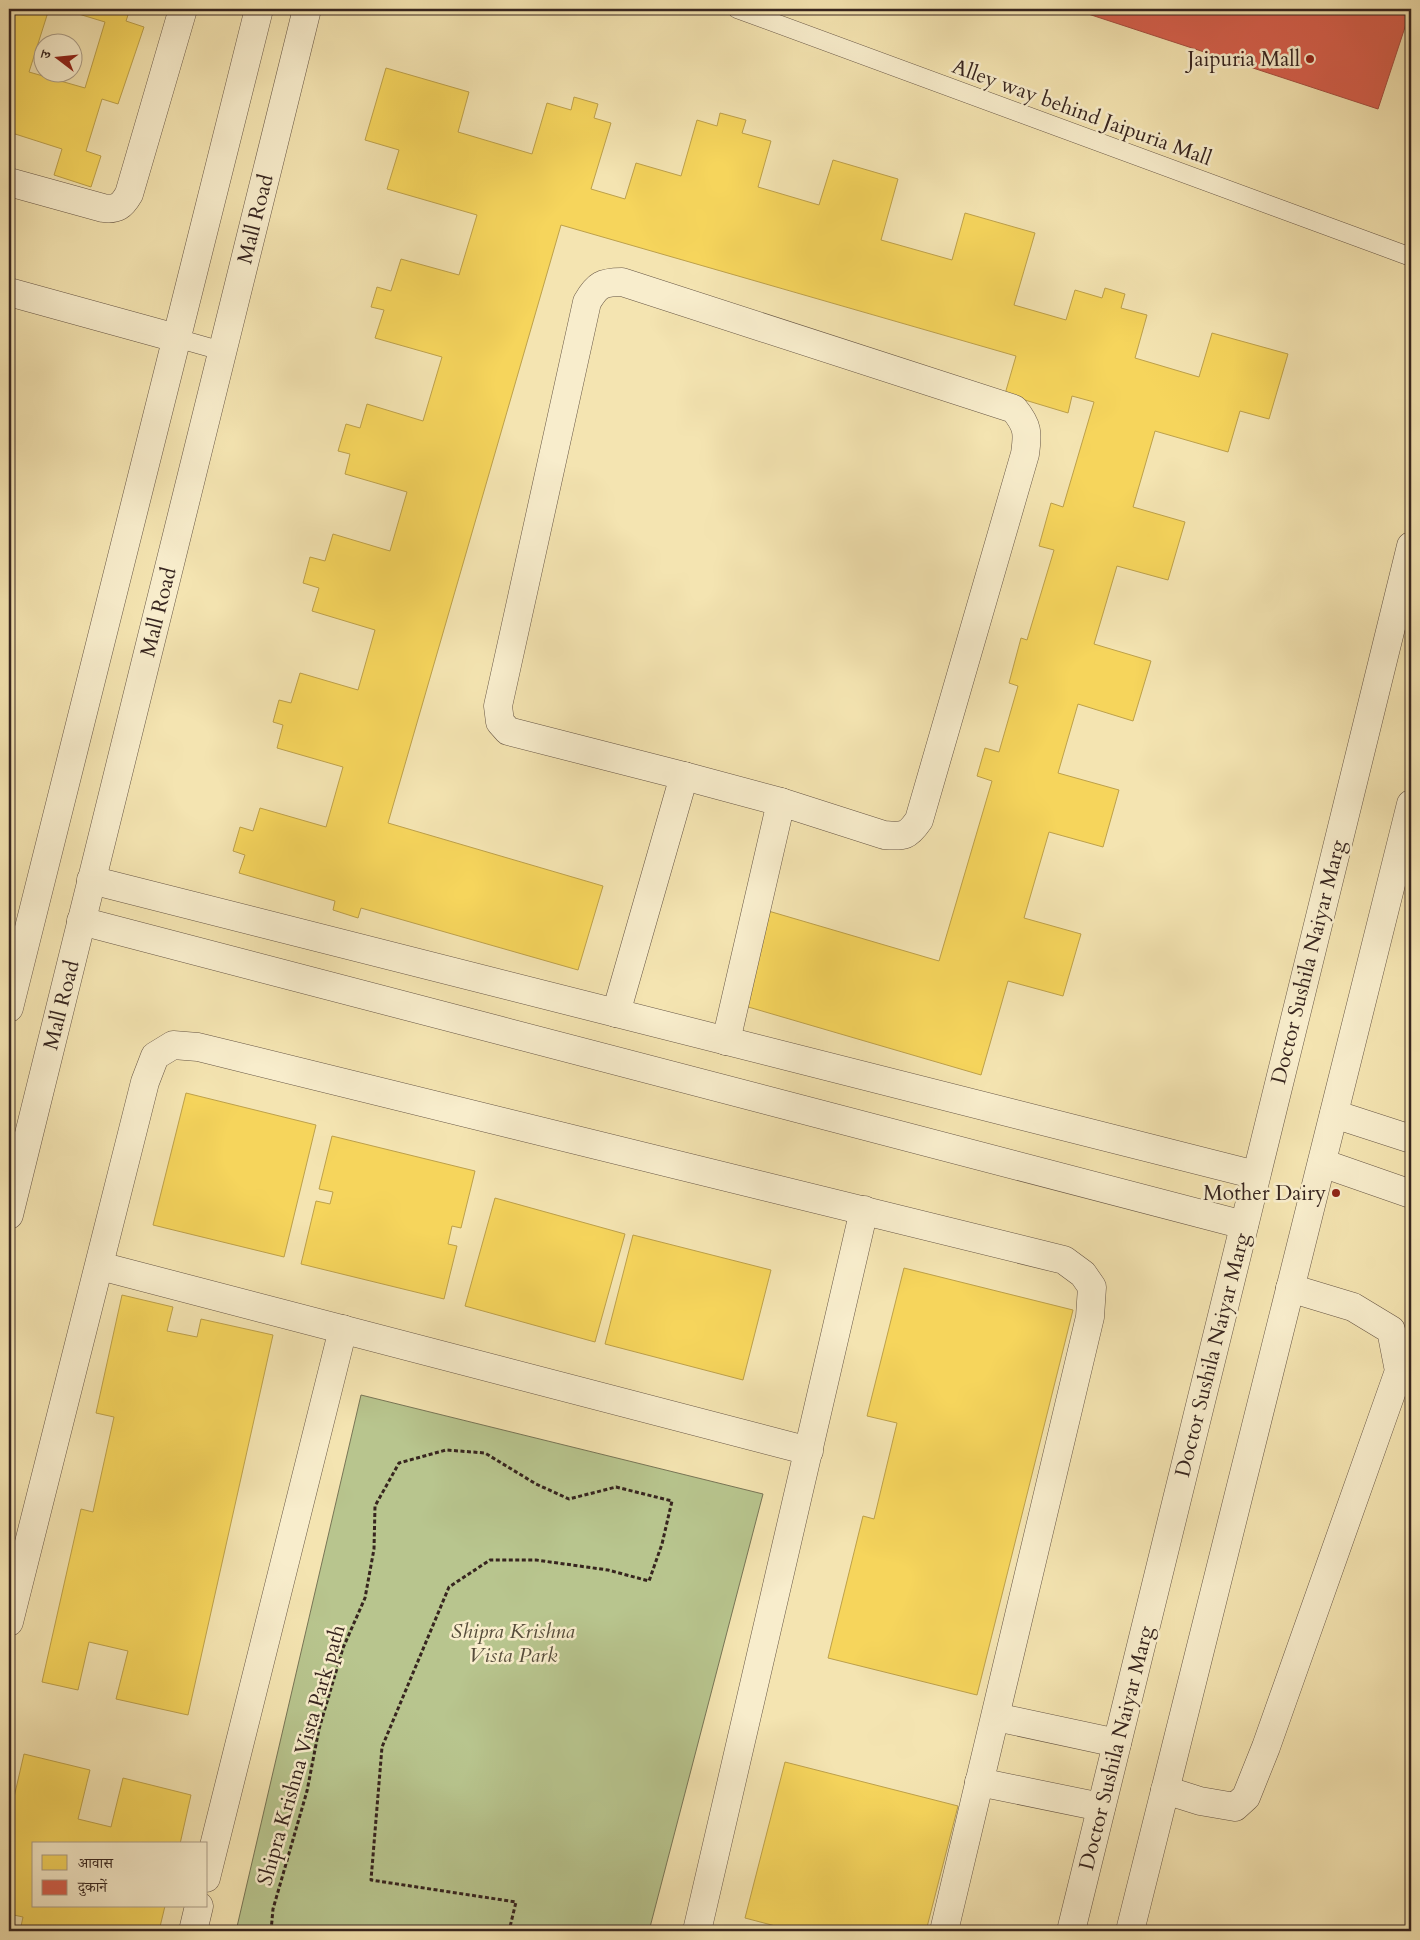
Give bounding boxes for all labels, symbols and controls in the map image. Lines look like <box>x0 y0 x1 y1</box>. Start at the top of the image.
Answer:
north arrow <box>32 32 82 82</box>
place label: Jaipuria Mall <box>1184 45 1300 74</box>
text: उ <box>36 48 56 62</box>
street label: Alley way behind Jaipuria Mall <box>948 52 1216 173</box>
marker: Jaipuria Mall <box>1304 53 1316 65</box>
street label: Mall Road <box>230 171 281 267</box>
street label: Mall Road <box>133 564 184 660</box>
street label: Doctor Sushila Naiyar Marg <box>1264 837 1353 1087</box>
street label: Mall Road <box>36 957 87 1053</box>
place label: Mother Dairy <box>1203 1179 1326 1208</box>
marker: Mother Dairy <box>1330 1187 1342 1199</box>
street label: Doctor Sushila Naiyar Marg <box>1168 1230 1257 1480</box>
park label: Shipra Krishna Vista Park <box>451 1617 575 1670</box>
street label: Shipra Krishna Vista Park path <box>250 1621 353 1889</box>
street label: Doctor Sushila Naiyar Marg <box>1072 1623 1161 1873</box>
legend <box>32 1842 208 1908</box>
text: आवास <box>78 1853 114 1873</box>
text: दुकानें <box>77 1877 108 1897</box>

